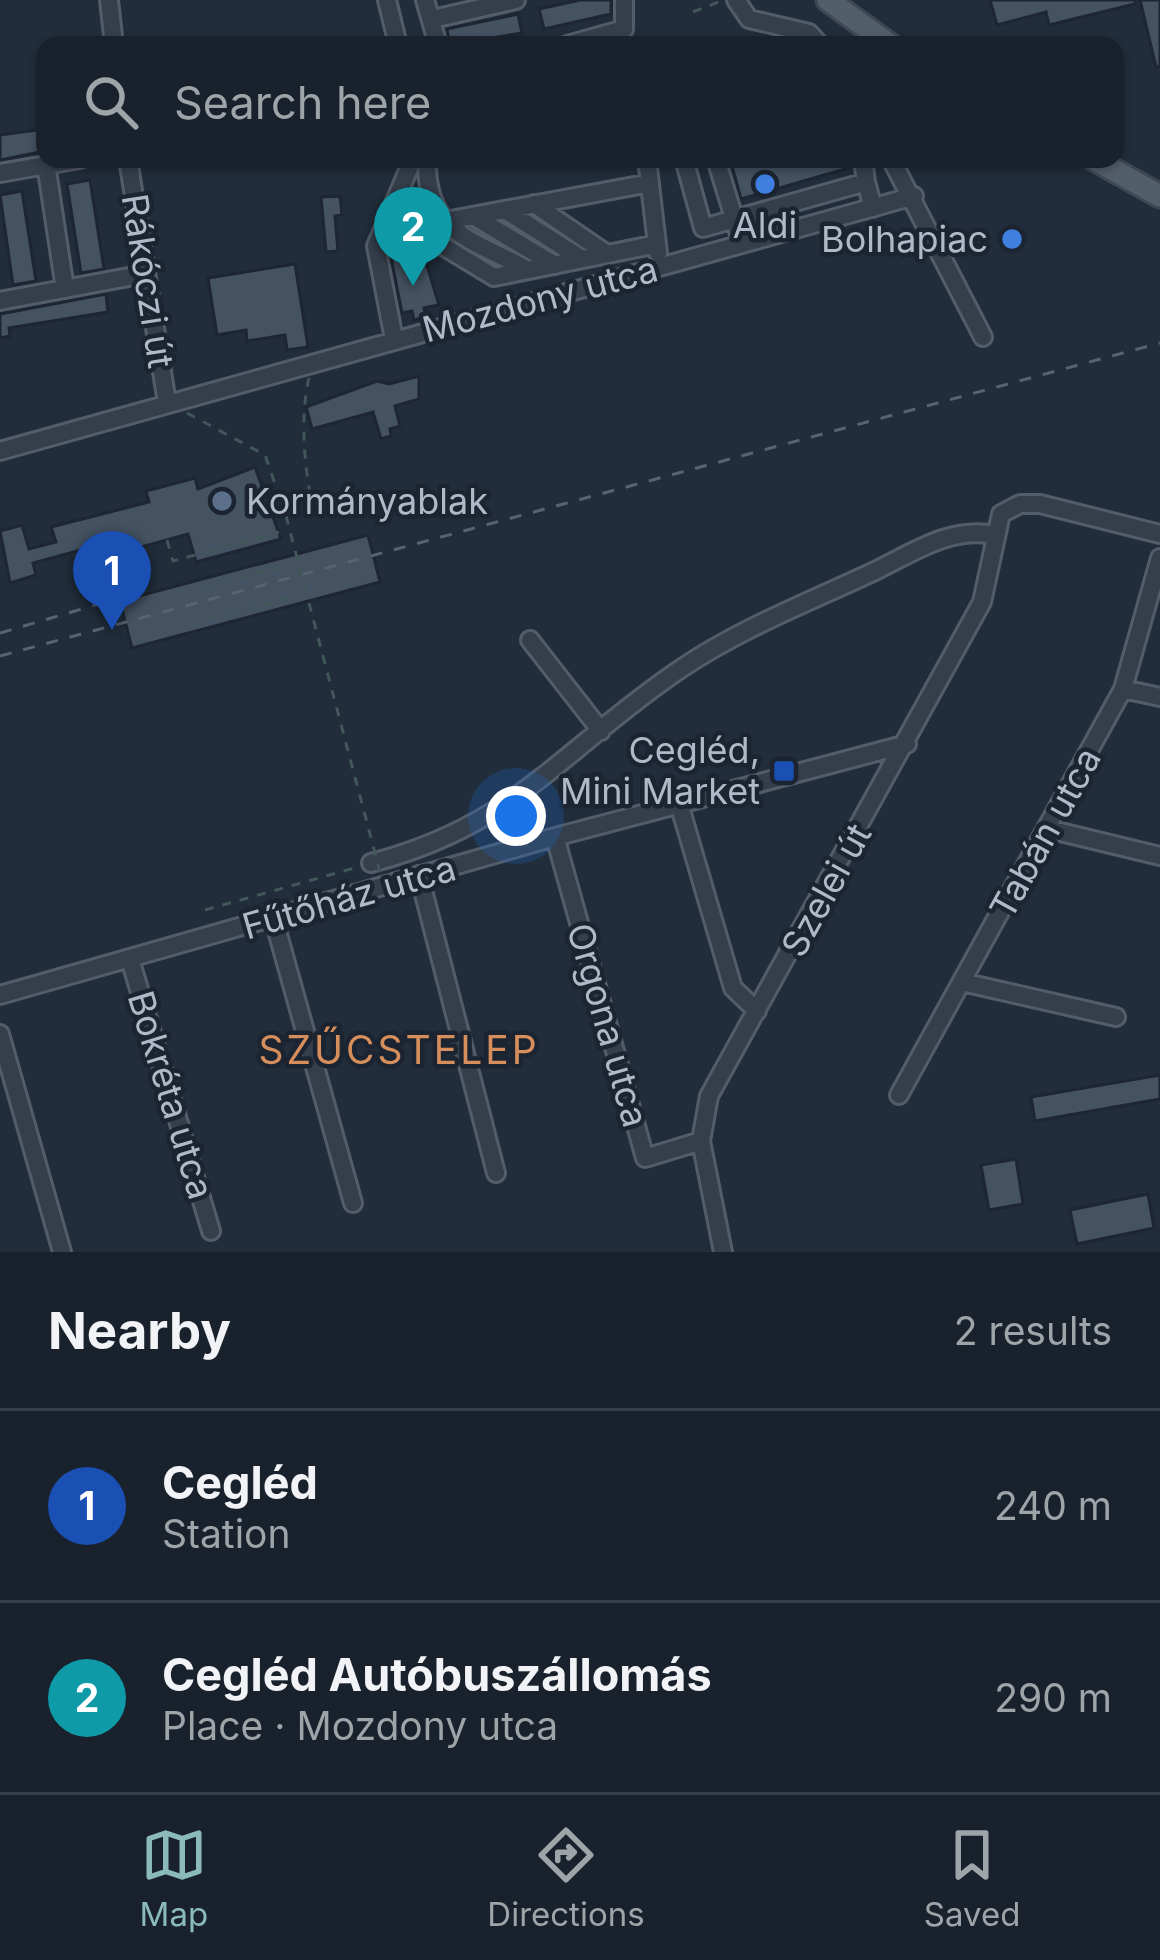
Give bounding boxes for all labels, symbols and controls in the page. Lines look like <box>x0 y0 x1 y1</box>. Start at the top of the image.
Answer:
search box <box>36 36 1124 168</box>
icon: search <box>78 69 144 135</box>
text: Search here <box>174 75 431 130</box>
marker: Aldi <box>752 171 778 197</box>
pin: 2 <box>374 187 452 286</box>
street label: Rákóczi út <box>113 191 183 371</box>
place label: Aldi <box>733 203 797 247</box>
place label: Bolhapiac <box>821 217 988 261</box>
marker: Bolhapiac <box>999 226 1025 252</box>
street label: Mozdony utca <box>418 246 662 352</box>
place label: Kormányablak <box>246 479 488 523</box>
marker: Kormányablak <box>209 488 235 514</box>
pin: 1 <box>73 531 151 630</box>
place label: Cegléd, Mini Market <box>560 728 760 813</box>
street label: Tabán utca <box>980 740 1110 926</box>
marker: Cegléd, Mini Market <box>771 758 797 784</box>
your location <box>486 786 546 846</box>
street label: Szelei út <box>772 816 881 964</box>
street label: Fűtőház utca <box>237 846 461 948</box>
street label: Orgona utca <box>558 918 658 1132</box>
street label: Bokréta utca <box>119 986 223 1204</box>
district label: SZŰCSTELEP <box>258 1026 540 1073</box>
text: Nearby <box>48 1300 231 1361</box>
text: 2 results <box>954 1307 1112 1354</box>
text: Cegléd <box>162 1455 318 1510</box>
text: 1 <box>79 1482 95 1529</box>
text: 240 m <box>994 1482 1112 1529</box>
text: Station <box>162 1510 291 1557</box>
text: Cegléd Autóbuszállomás <box>162 1647 712 1702</box>
text: 2 <box>75 1674 99 1721</box>
text: 290 m <box>994 1674 1112 1721</box>
text: Place · Mozdony utca <box>162 1702 558 1749</box>
tab: Map <box>140 1822 208 1934</box>
tab: Directions <box>487 1822 645 1934</box>
tab: Saved <box>924 1822 1020 1934</box>

